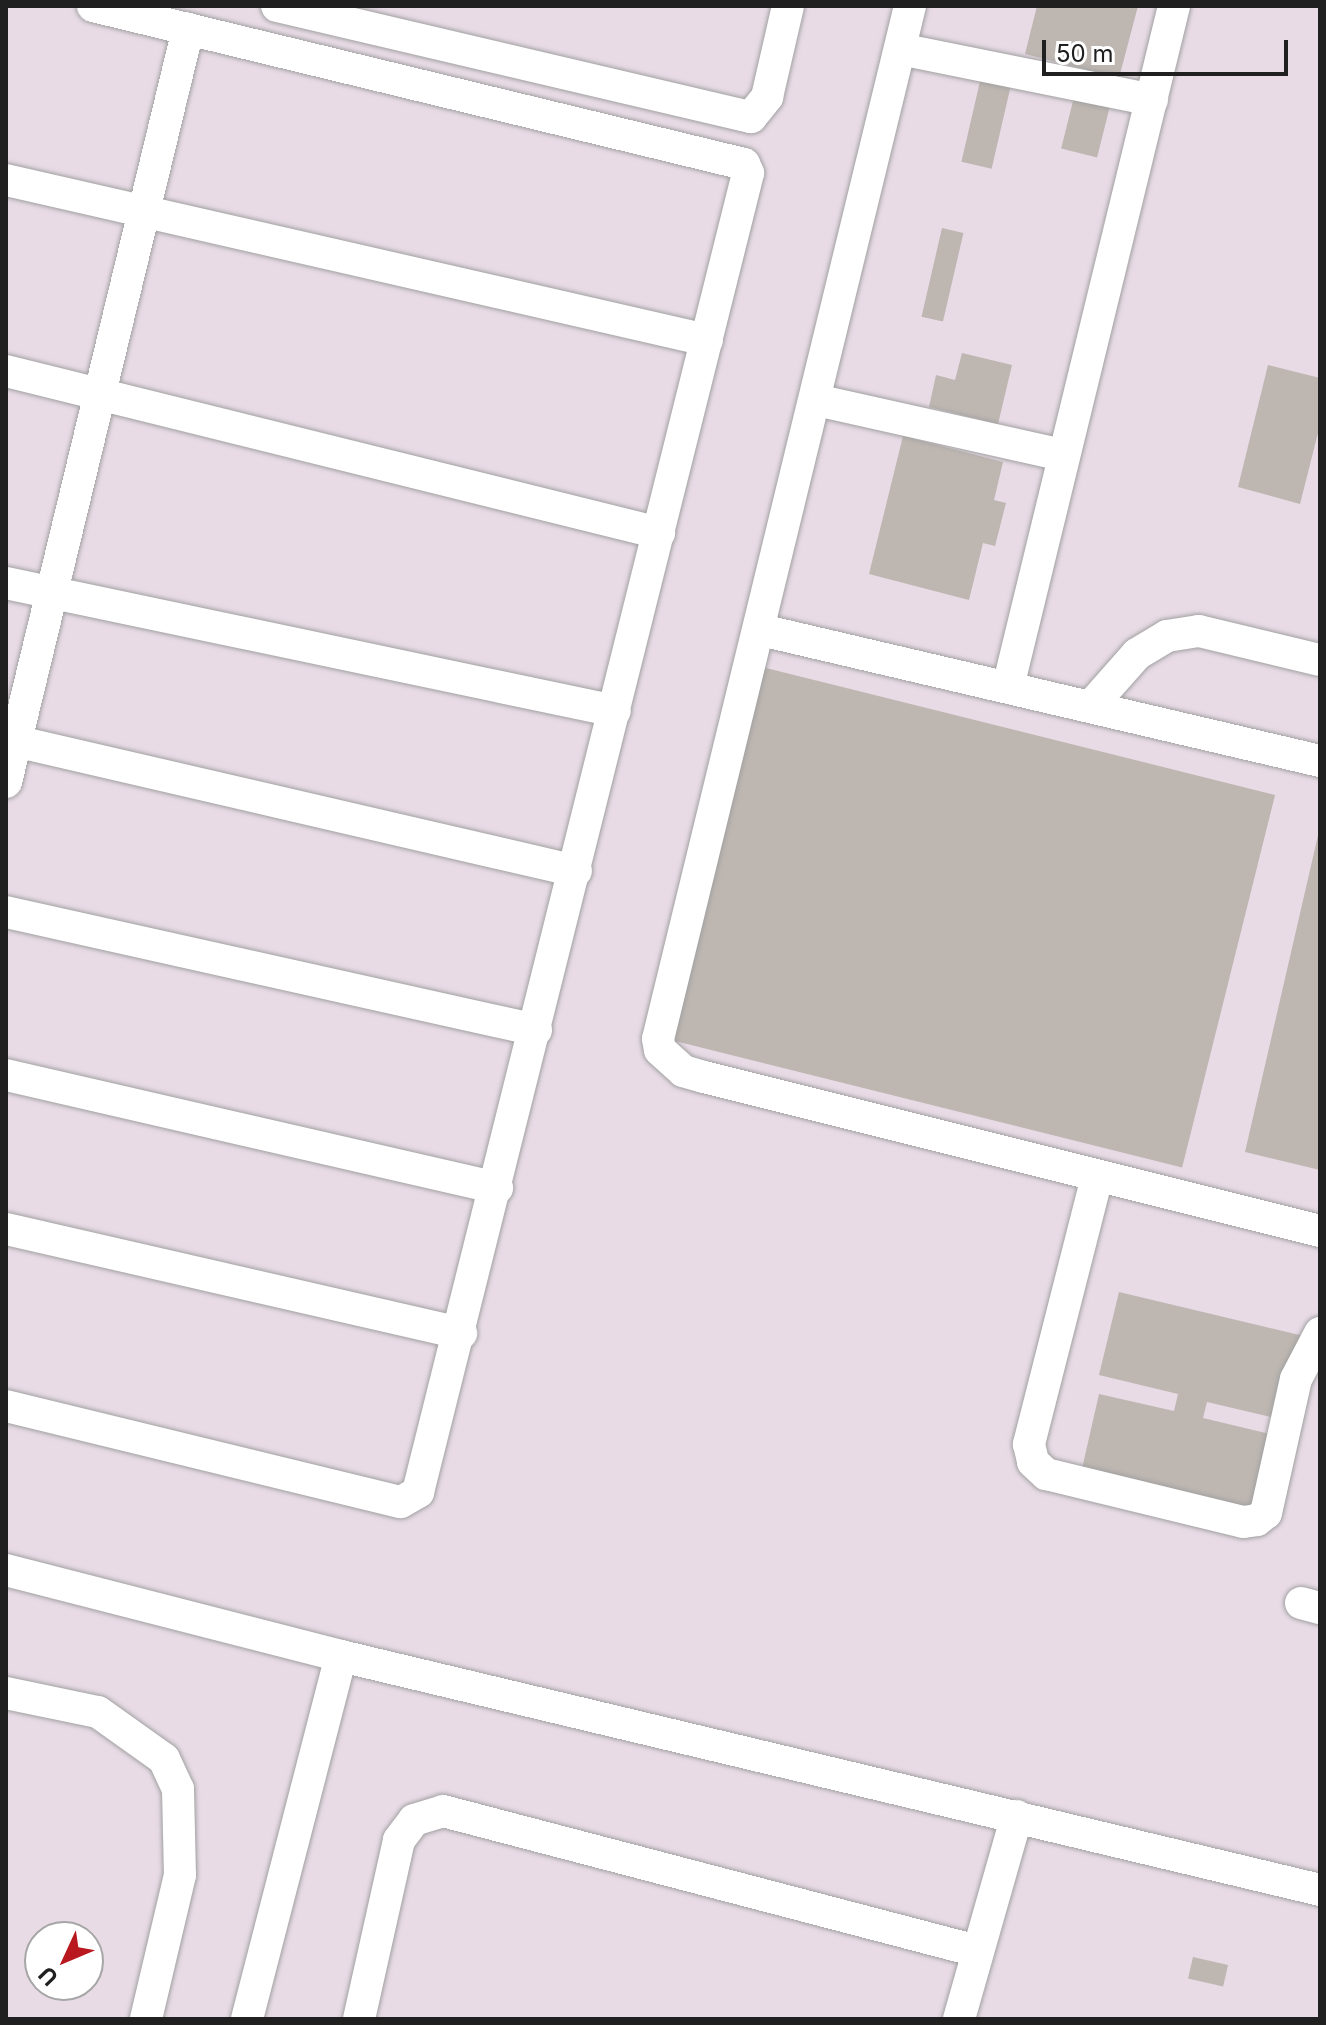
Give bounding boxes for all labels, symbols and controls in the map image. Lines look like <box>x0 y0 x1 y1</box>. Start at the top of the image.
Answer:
scale bar <box>1046 24 1292 74</box>
text: 50 m <box>1056 39 1114 68</box>
north arrow <box>24 1921 104 2001</box>
text: U <box>33 1961 63 1991</box>

